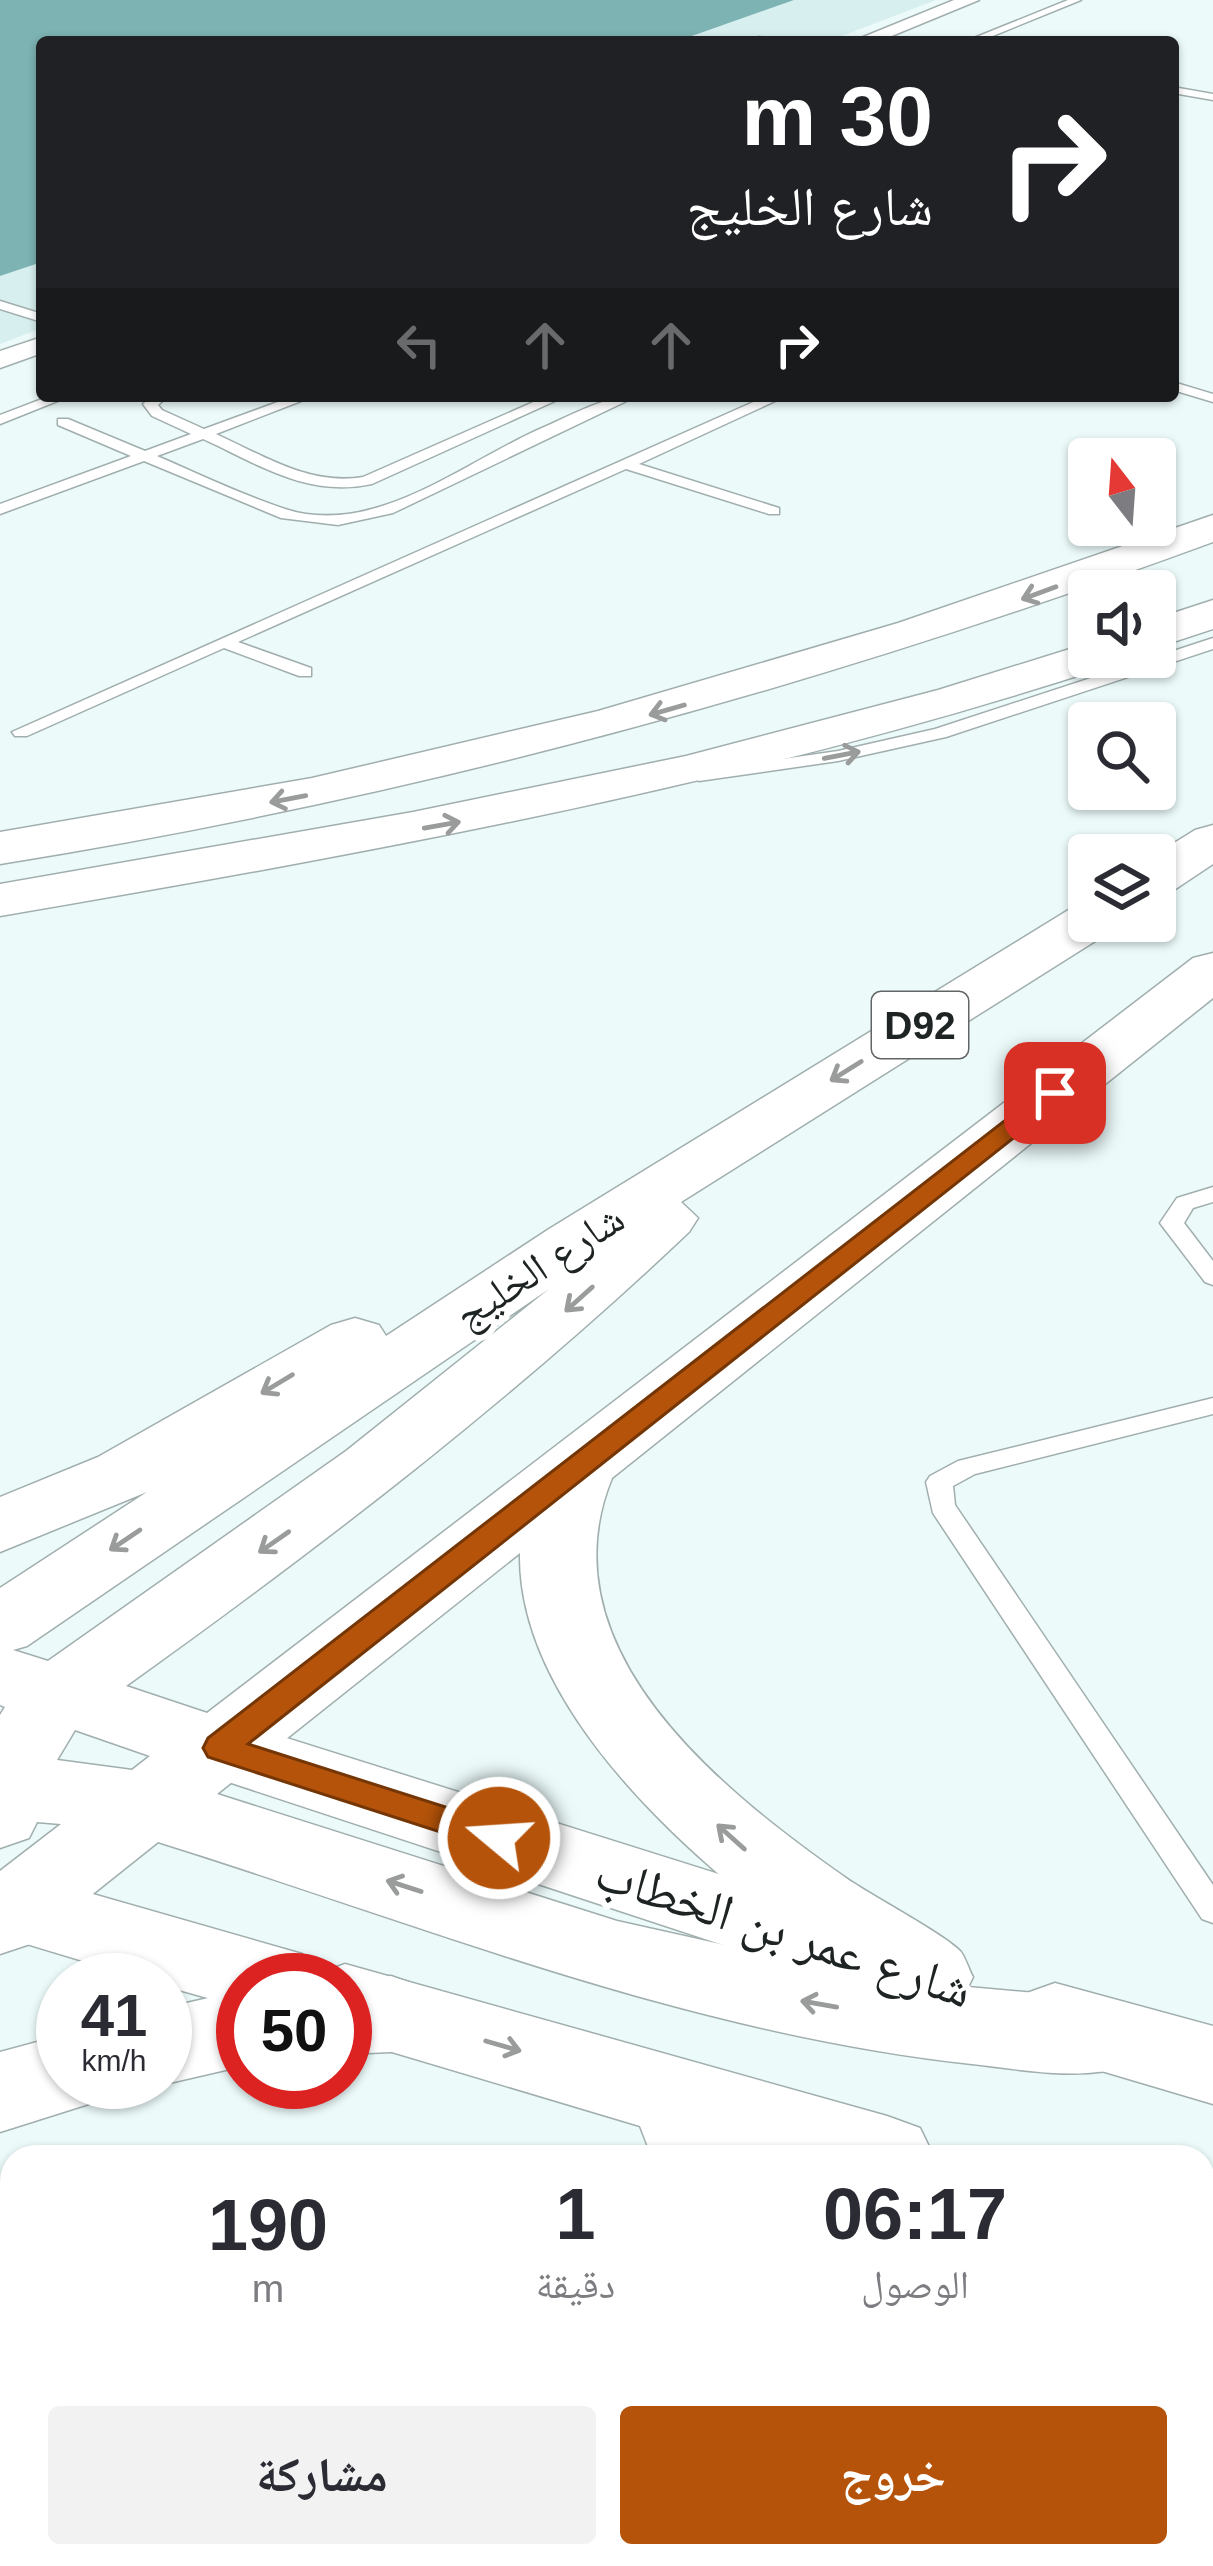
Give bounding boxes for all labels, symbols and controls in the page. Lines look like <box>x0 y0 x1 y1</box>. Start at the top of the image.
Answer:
text: 30 m <box>742 69 933 163</box>
icon: right <box>975 84 1131 240</box>
text: شارع الخليج <box>686 176 933 236</box>
icon: left <box>386 312 452 378</box>
icon: ahead <box>512 312 578 378</box>
icon: ahead <box>638 312 704 378</box>
icon: right <box>764 312 830 378</box>
north arrow <box>1068 438 1176 546</box>
map controls <box>1068 438 1176 942</box>
button: sound <box>1068 570 1176 678</box>
one-way arrow <box>1022 584 1059 605</box>
one-way arrow <box>649 700 687 722</box>
button: search <box>1068 702 1176 810</box>
one-way arrow <box>822 742 861 765</box>
one-way arrow <box>269 789 308 811</box>
one-way arrow <box>422 813 461 835</box>
button: layers <box>1068 834 1176 942</box>
road number: D92 <box>872 992 968 1058</box>
pin <box>1004 1042 1106 1144</box>
one-way arrow <box>830 1059 864 1083</box>
icon: arrive <box>1022 1060 1088 1126</box>
street label: شارع الخليج <box>446 1194 634 1340</box>
one-way arrow <box>564 1285 594 1312</box>
one-way arrow <box>261 1372 295 1396</box>
one-way arrow <box>108 1528 142 1553</box>
one-way arrow <box>257 1529 291 1554</box>
position arrow <box>436 1775 562 1901</box>
one-way arrow <box>717 1824 747 1851</box>
street label: شارع عمر بن الخطاب <box>588 1843 979 2022</box>
one-way arrow <box>386 1874 423 1895</box>
speed limit sign: 50 <box>216 1953 372 2109</box>
text: 41 <box>81 1982 147 2049</box>
one-way arrow <box>800 1992 839 2015</box>
one-way arrow <box>484 2036 522 2058</box>
text: km/h <box>81 2044 147 2077</box>
text: 1 <box>555 2174 596 2254</box>
text: 06:17 <box>823 2174 1007 2254</box>
text: 190 <box>208 2185 328 2265</box>
text: دقيقة <box>536 2263 615 2306</box>
text: الوصول <box>861 2263 969 2306</box>
text: m <box>252 2267 284 2310</box>
button: مشاركة <box>48 2406 596 2544</box>
button: خروج <box>620 2406 1167 2544</box>

